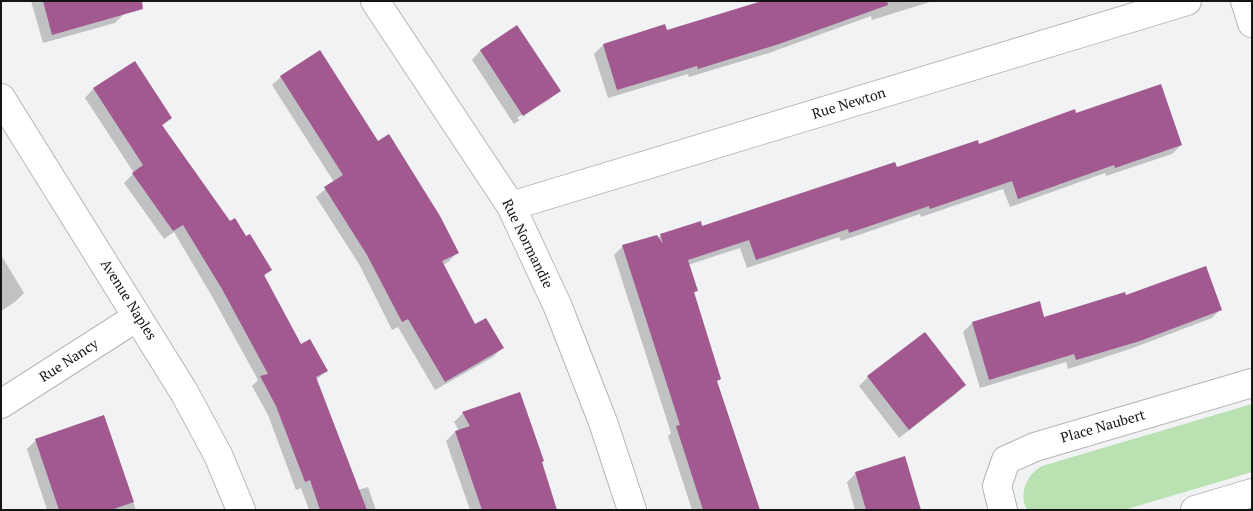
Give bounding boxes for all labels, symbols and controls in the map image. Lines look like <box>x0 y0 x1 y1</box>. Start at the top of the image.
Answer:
street label: Rue Newton <box>810 85 888 123</box>
street label: Rue Normandie <box>498 197 556 291</box>
street label: Avenue Naples <box>97 257 159 343</box>
street label: Rue Nancy <box>36 336 102 386</box>
street label: Place Naubert <box>1059 407 1147 447</box>

